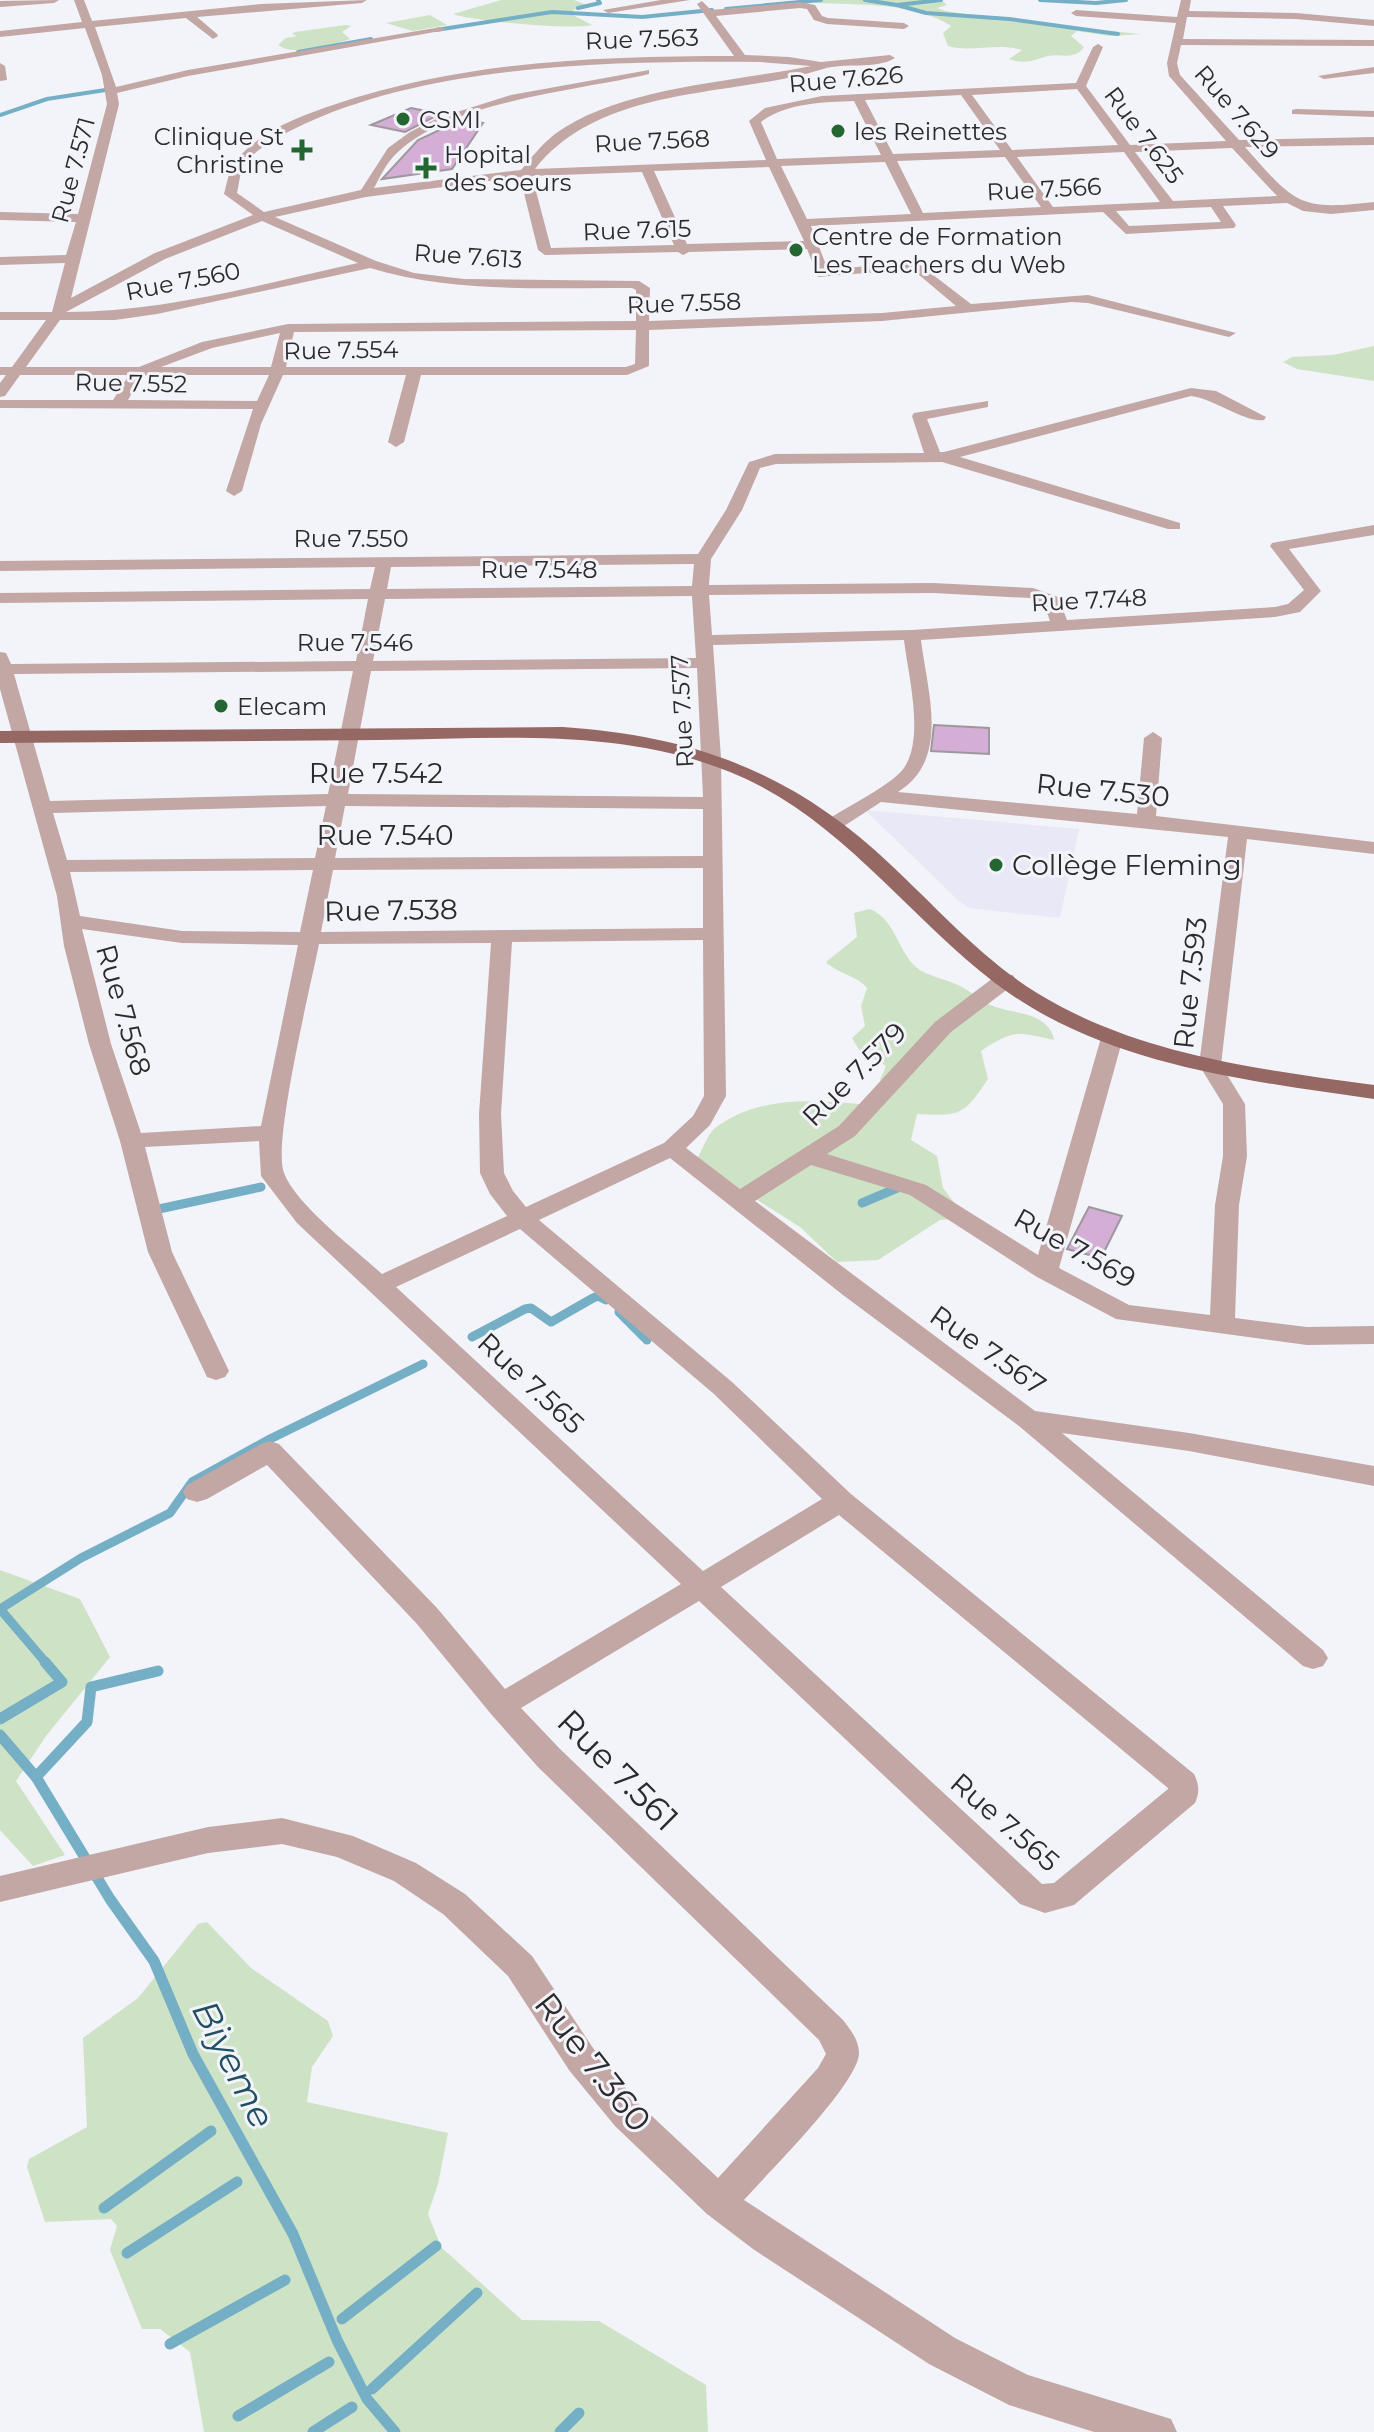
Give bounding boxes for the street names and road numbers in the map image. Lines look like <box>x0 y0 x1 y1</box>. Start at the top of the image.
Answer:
street label: Rue 7.563 <box>585 23 699 55</box>
street label: Rue 7.629 <box>1188 59 1286 165</box>
street label: Rue 7.626 <box>788 60 904 98</box>
street label: Rue 7.625 <box>1098 81 1190 189</box>
street label: Rue 7.571 <box>45 114 101 226</box>
street label: Rue 7.568 <box>593 123 711 159</box>
street label: Rue 7.566 <box>986 172 1102 206</box>
street label: Rue 7.615 <box>582 214 692 246</box>
street label: Rue 7.613 <box>413 238 523 274</box>
street label: Rue 7.560 <box>123 256 243 306</box>
street label: Rue 7.558 <box>626 287 742 319</box>
street label: Rue 7.554 <box>283 334 399 366</box>
street label: Rue 7.552 <box>74 368 188 398</box>
street label: Rue 7.550 <box>293 524 409 553</box>
street label: Rue 7.548 <box>480 555 598 584</box>
street label: Rue 7.748 <box>1030 582 1148 618</box>
street label: Rue 7.546 <box>297 628 413 657</box>
street label: Rue 7.577 <box>665 653 699 769</box>
street label: Rue 7.542 <box>309 756 443 790</box>
street label: Rue 7.530 <box>1034 766 1172 814</box>
street label: Rue 7.540 <box>316 818 454 852</box>
street label: Rue 7.538 <box>324 892 458 928</box>
street label: Rue 7.593 <box>1166 915 1214 1051</box>
street label: Rue 7.568 <box>89 940 159 1080</box>
street label: Rue 7.579 <box>795 1015 913 1133</box>
street label: Rue 7.569 <box>1008 1201 1142 1295</box>
street label: Rue 7.567 <box>924 1298 1052 1402</box>
street label: Rue 7.565 <box>471 1325 591 1441</box>
street label: Rue 7.561 <box>549 1701 687 1839</box>
street label: Rue 7.565 <box>944 1766 1066 1878</box>
street label: Rue 7.360 <box>526 1984 660 2140</box>

